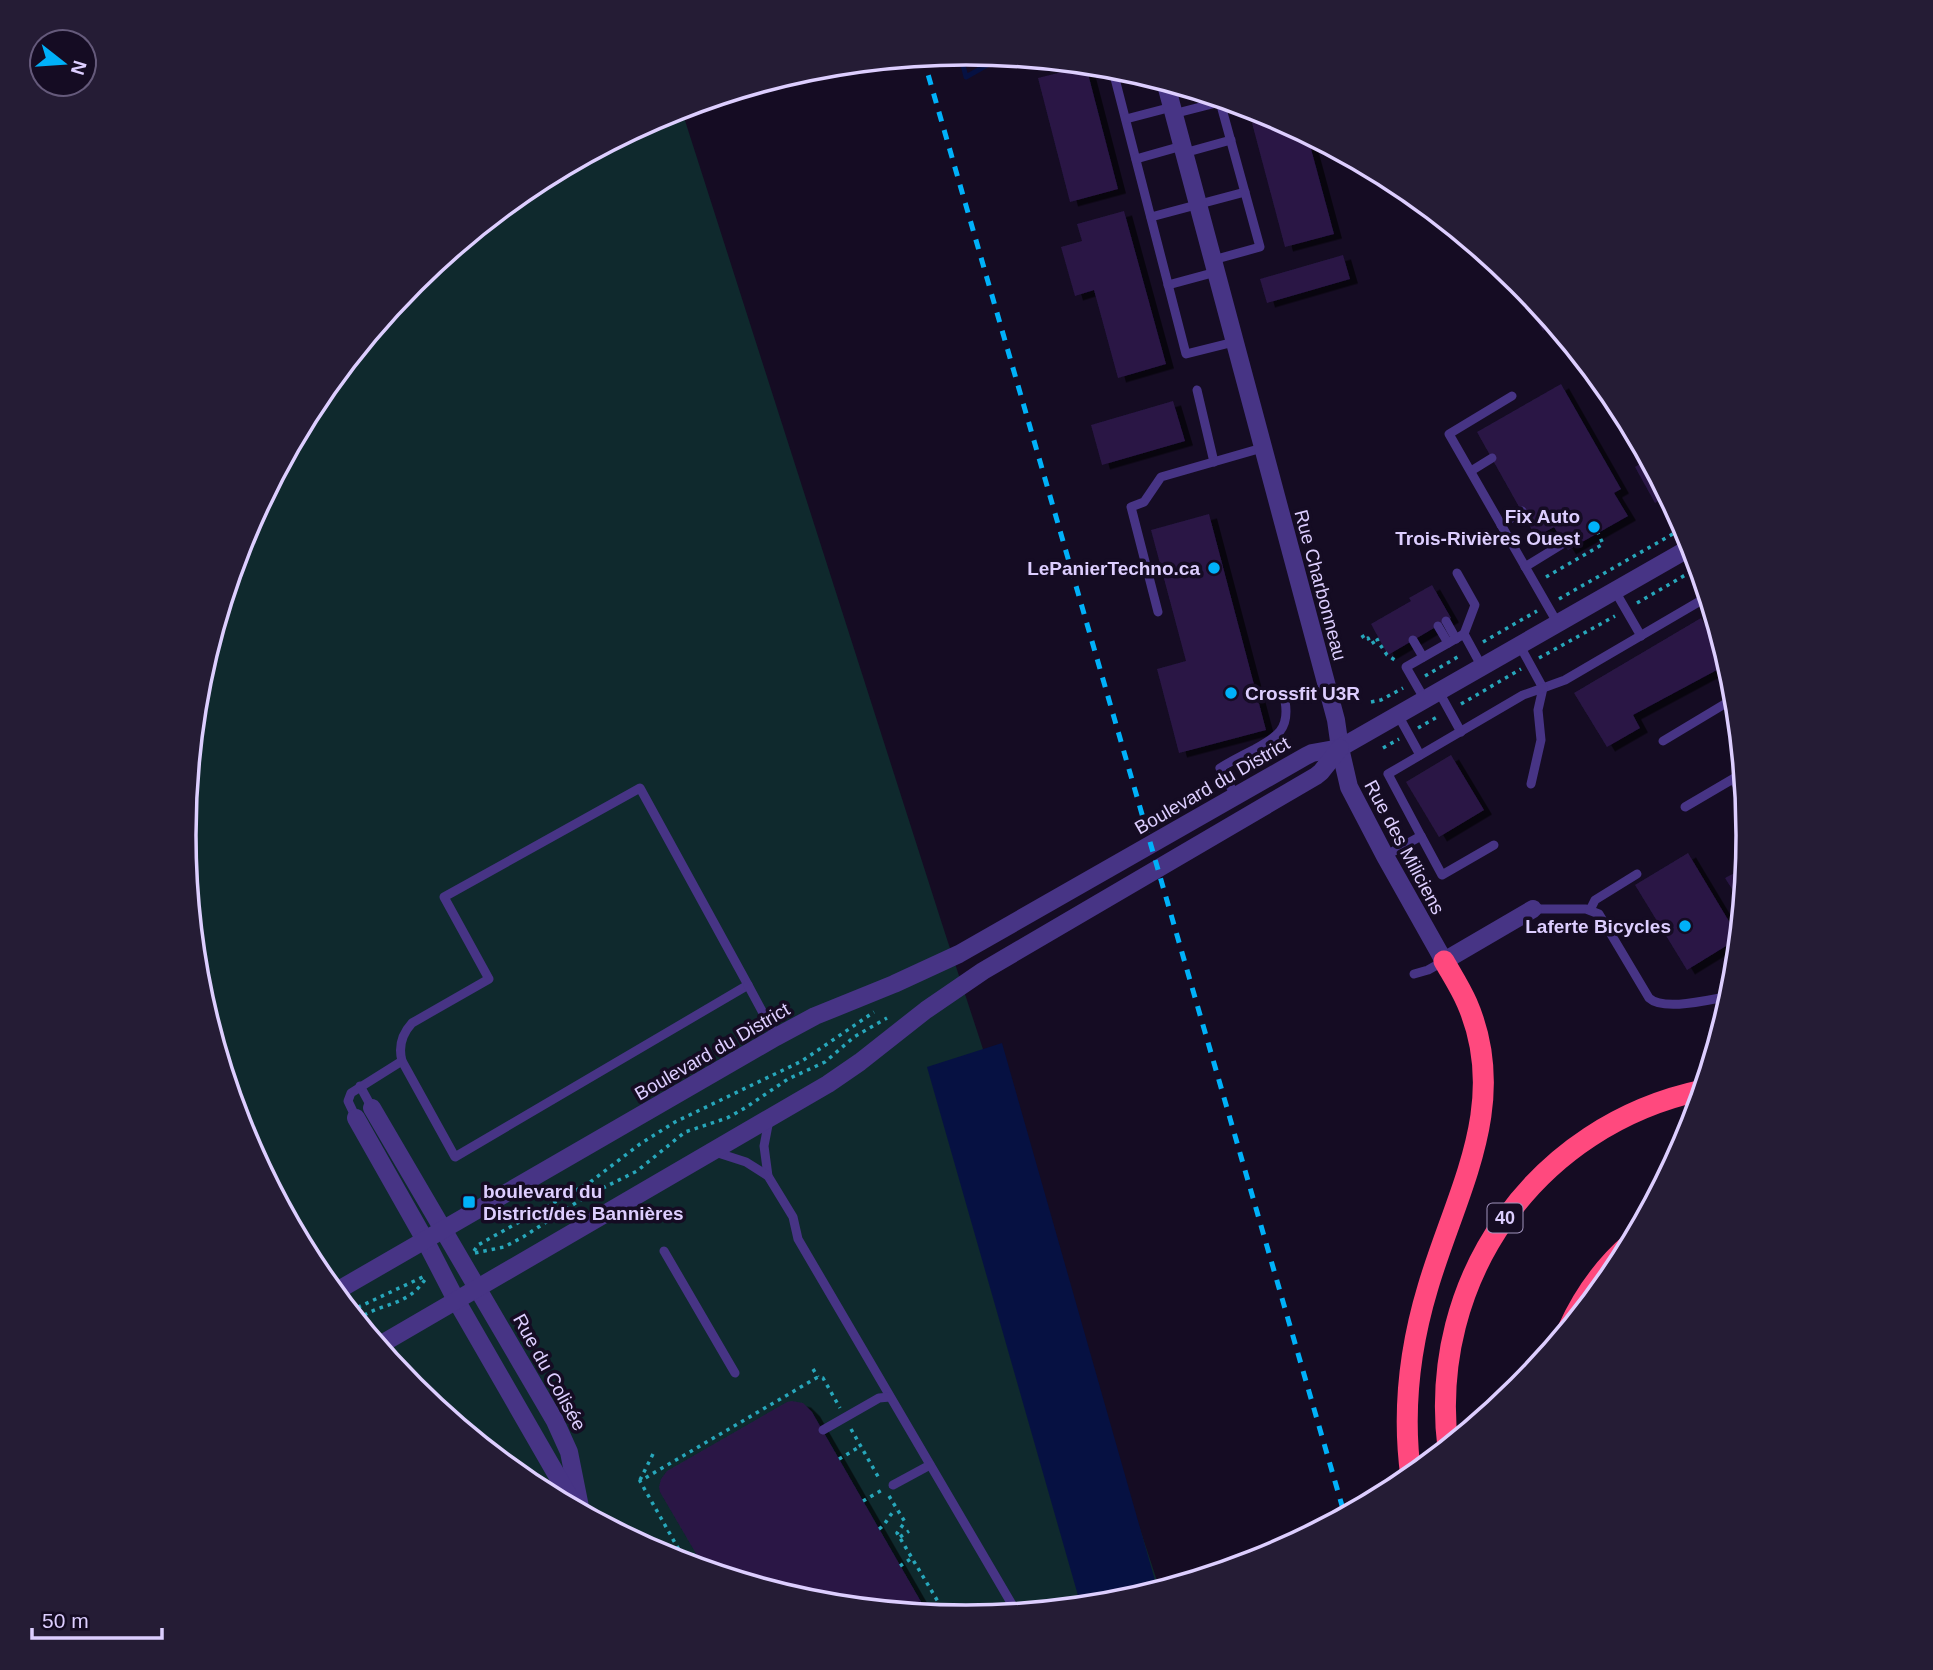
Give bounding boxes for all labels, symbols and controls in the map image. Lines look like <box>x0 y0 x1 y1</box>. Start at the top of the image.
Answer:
north arrow <box>28 28 98 98</box>
text: N <box>67 58 91 77</box>
place label: Fix Auto Trois-Rivières Ouest <box>1395 506 1581 549</box>
street label: Rue Charbonneau <box>1290 507 1351 663</box>
marker: Fix Auto Trois-Rivières Ouest <box>1586 519 1602 535</box>
place label: LePanierTechno.ca <box>1027 558 1200 579</box>
marker: LePanierTechno.ca <box>1206 560 1222 576</box>
place label: Crossfit U3R <box>1245 683 1360 704</box>
marker: Crossfit U3R <box>1223 685 1239 701</box>
street label: Boulevard du District <box>1131 732 1294 838</box>
street label: Rue des Miliciens <box>1360 777 1449 918</box>
place label: Laferte Bicycles <box>1525 916 1671 937</box>
marker: Laferte Bicycles <box>1677 918 1693 934</box>
street label: Boulevard du District <box>631 998 794 1104</box>
place label: boulevard du District/des Bannières <box>483 1181 684 1224</box>
marker: boulevard du District/des Bannières <box>461 1194 477 1210</box>
road number: 40 <box>1488 1204 1522 1232</box>
street label: Rue du Colisée <box>509 1310 590 1434</box>
scale bar <box>32 1596 161 1640</box>
text: 50 m <box>42 1609 89 1632</box>

